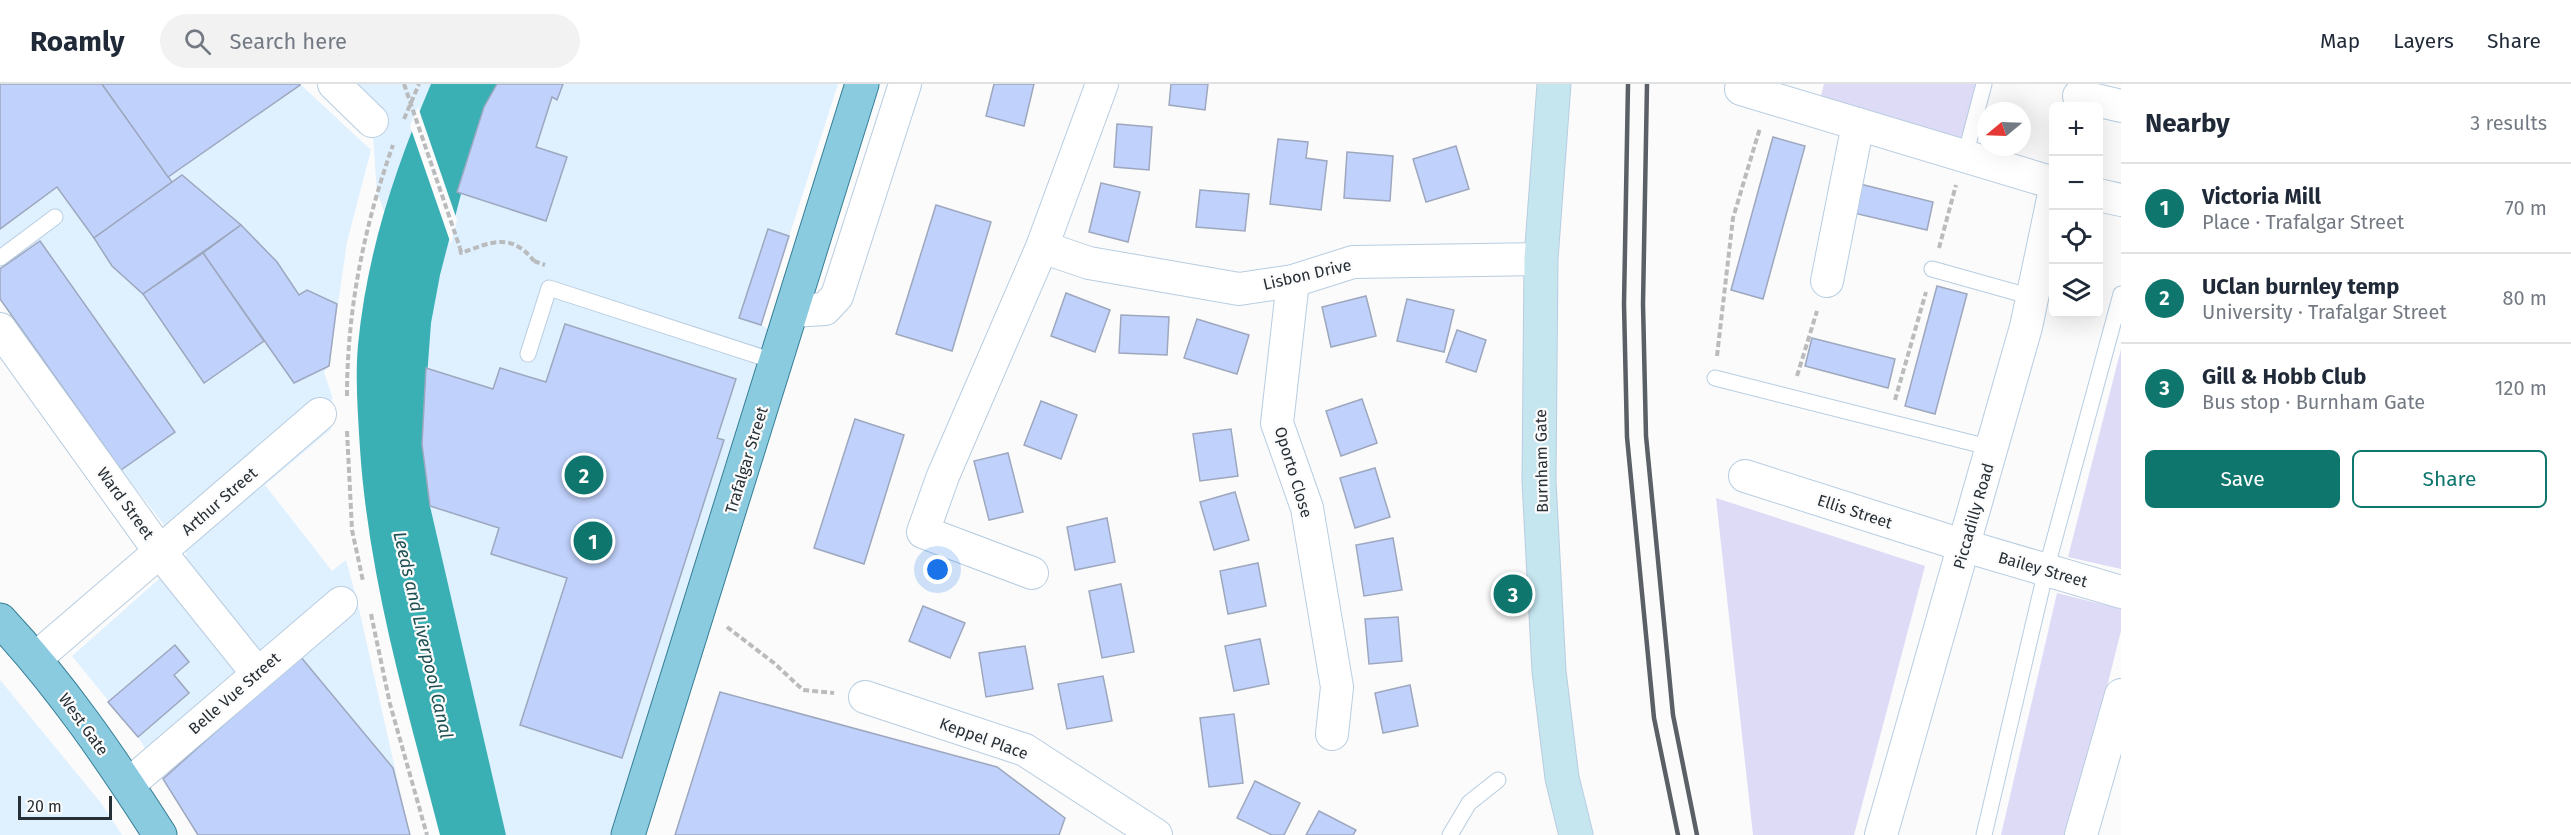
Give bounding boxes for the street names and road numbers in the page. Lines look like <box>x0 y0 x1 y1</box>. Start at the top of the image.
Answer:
street label: Lisbon Drive <box>1261 255 1353 294</box>
street label: Trafalgar Street <box>721 404 772 516</box>
street label: Burnham Gate <box>1531 409 1552 513</box>
street label: Oporto Close <box>1271 424 1316 520</box>
street label: Piccadilly Road <box>1949 461 1998 571</box>
street label: Arthur Street <box>178 463 261 539</box>
street label: Ward Street <box>93 464 158 543</box>
street label: Ellis Street <box>1815 490 1895 533</box>
street label: Bailey Street <box>1996 548 2090 591</box>
street label: Belle Vue Street <box>185 648 284 738</box>
street label: West Gate <box>55 689 113 759</box>
street label: Keppel Place <box>937 714 1031 763</box>

